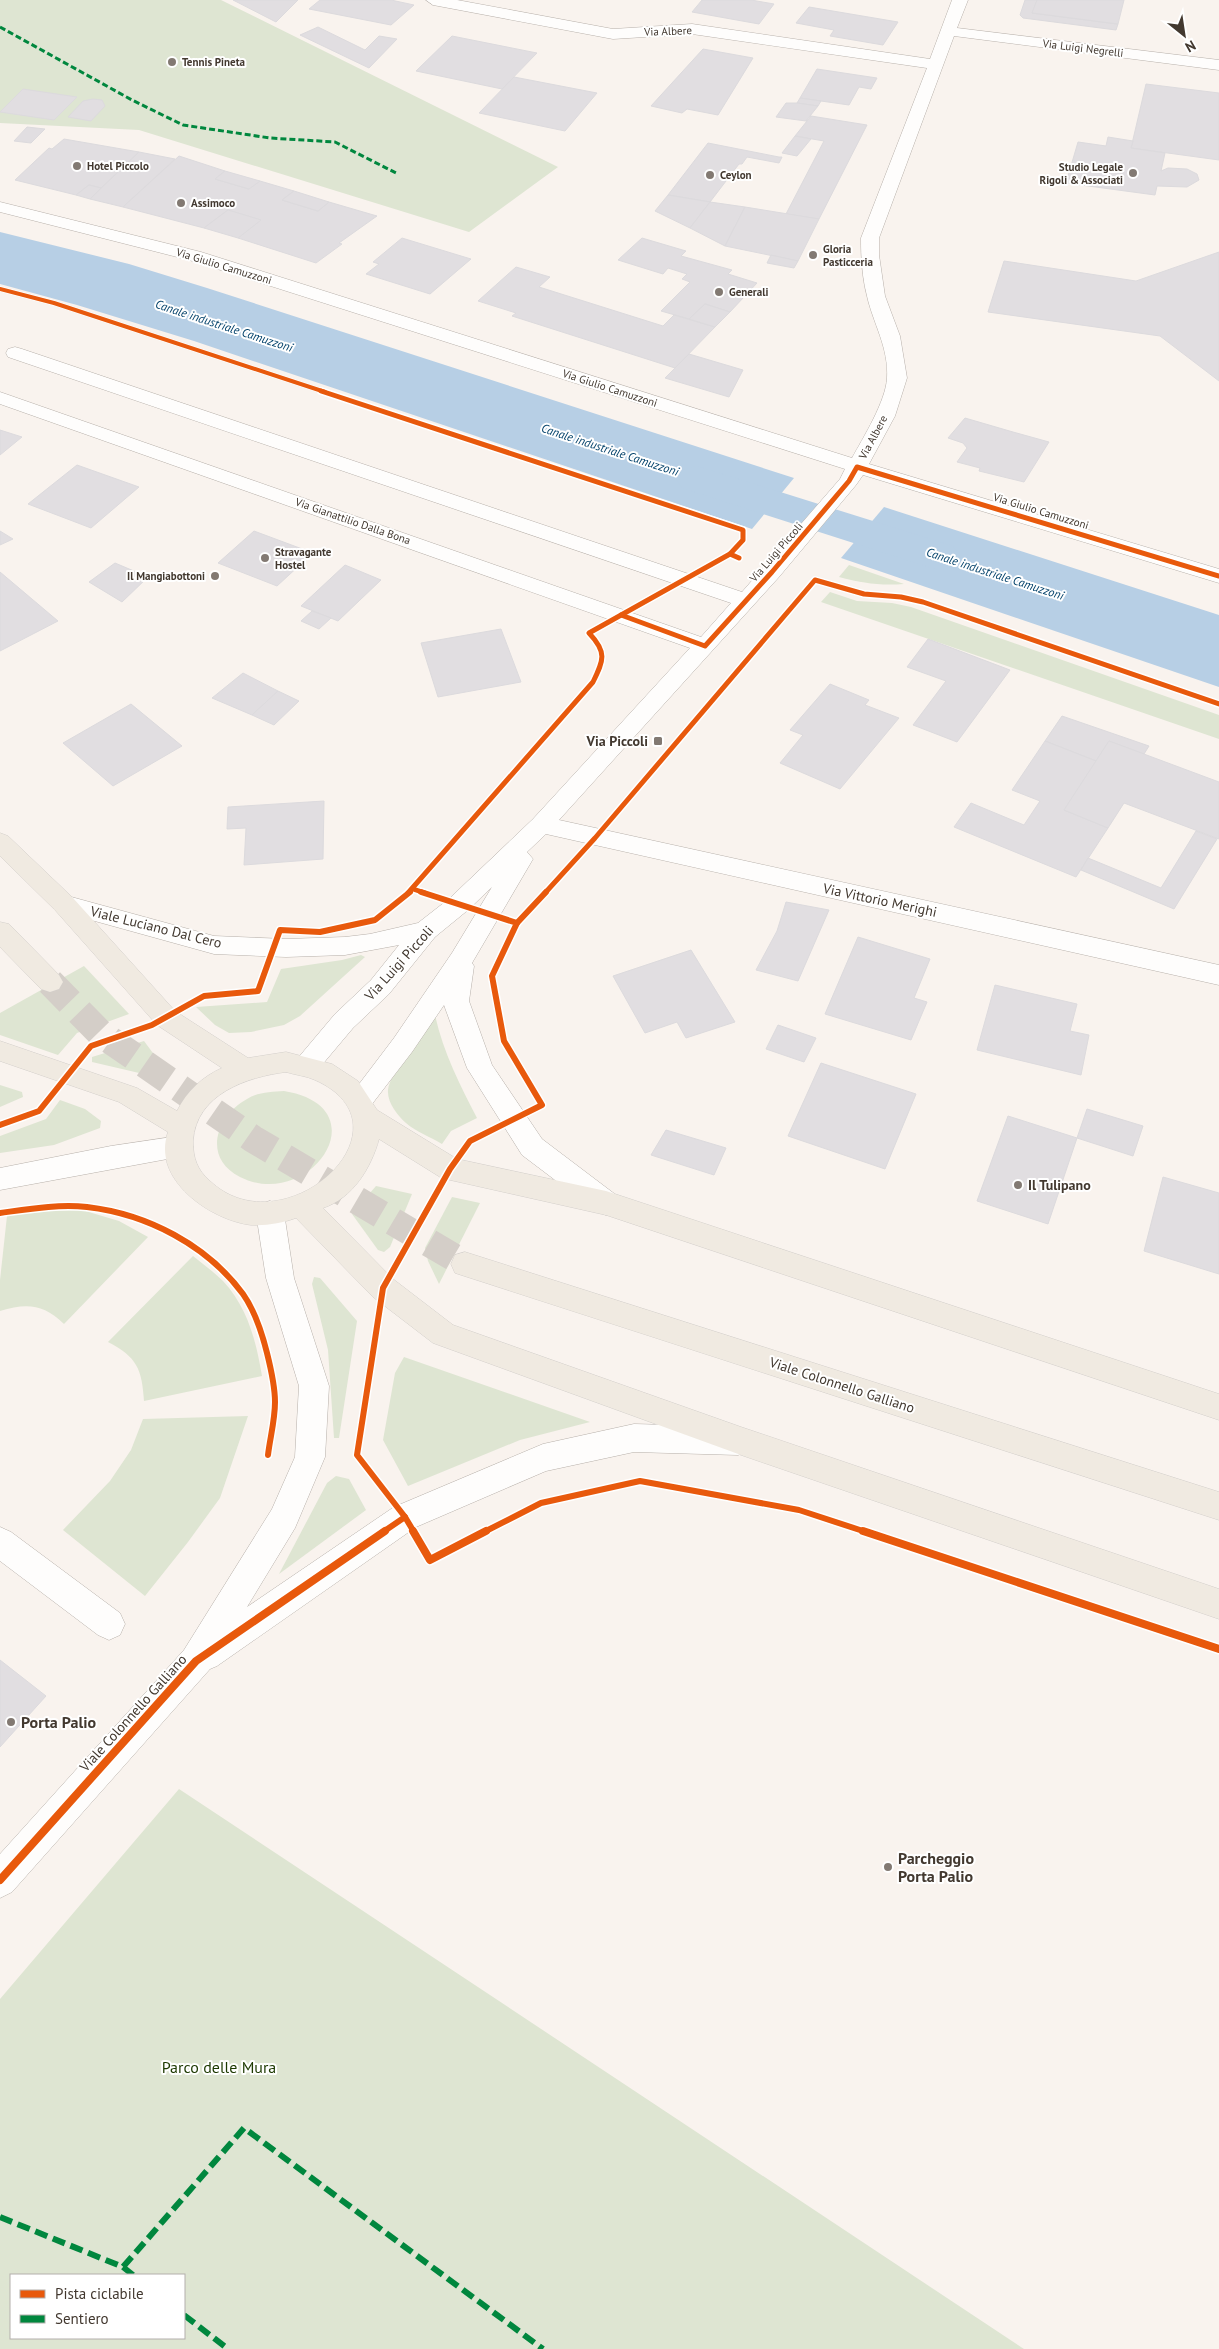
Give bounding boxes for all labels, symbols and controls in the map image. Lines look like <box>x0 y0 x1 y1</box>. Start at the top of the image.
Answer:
north arrow <box>1159 10 1209 60</box>
street label: Via Albere <box>643 23 693 39</box>
street label: Via Luigi Negrelli <box>1041 36 1124 60</box>
text: N <box>1182 36 1199 56</box>
place label: Tennis Pineta <box>182 55 245 69</box>
marker: Tennis Pineta <box>166 56 178 68</box>
place label: Hotel Piccolo <box>87 159 149 173</box>
marker: Hotel Piccolo <box>71 160 83 172</box>
place label: Studio Legale Rigoli & Associati <box>1040 160 1123 187</box>
marker: Studio Legale Rigoli & Associati <box>1127 167 1139 179</box>
place label: Ceylon <box>720 168 752 182</box>
marker: Ceylon <box>704 169 716 181</box>
place label: Assimoco <box>191 196 235 210</box>
marker: Assimoco <box>175 197 187 209</box>
place label: Gloria Pasticceria <box>823 242 873 269</box>
street label: Via Giulio Camuzzoni <box>174 245 273 287</box>
marker: Gloria Pasticceria <box>807 249 819 261</box>
place label: Generali <box>729 285 768 299</box>
marker: Generali <box>713 286 725 298</box>
water label: Canale industriale Camuzzoni <box>154 296 296 355</box>
street label: Via Giulio Camuzzoni <box>560 366 659 410</box>
street label: Via Albere <box>855 412 891 462</box>
water label: Canale industriale Camuzzoni <box>540 420 682 479</box>
street label: Via Giulio Camuzzoni <box>991 490 1090 532</box>
street label: Via Gianattilio Dalla Bona <box>293 494 412 547</box>
street label: Via Luigi Piccoli <box>746 519 806 585</box>
water label: Canale industriale Camuzzoni <box>925 544 1067 603</box>
place label: Stravagante Hostel <box>275 545 332 572</box>
marker: Stravagante Hostel <box>259 552 271 564</box>
place label: Il Mangiabottoni <box>127 569 205 583</box>
marker: Il Mangiabottoni <box>209 570 221 582</box>
place label: Via Piccoli <box>585 732 648 750</box>
marker: Via Piccoli <box>652 735 664 747</box>
street label: Via Vittorio Merighi <box>820 879 939 921</box>
street label: Viale Luciano Dal Cero <box>87 902 224 952</box>
street label: Via Luigi Piccoli <box>360 922 437 1005</box>
place label: Il Tulipano <box>1028 1176 1091 1194</box>
marker: Il Tulipano <box>1012 1179 1024 1191</box>
street label: Viale Colonnello Galliano <box>766 1353 917 1417</box>
street label: Viale Colonnello Galliano <box>75 1651 190 1776</box>
place label: Porta Palio <box>21 1712 96 1732</box>
marker: Porta Palio <box>5 1716 17 1728</box>
place label: Parcheggio Porta Palio <box>898 1848 974 1886</box>
marker: Parcheggio Porta Palio <box>882 1861 894 1873</box>
park label: Parco delle Mura <box>162 2057 276 2077</box>
legend <box>10 2274 185 2339</box>
text: Pista ciclabile <box>55 2284 144 2303</box>
text: Sentiero <box>55 2309 109 2328</box>

